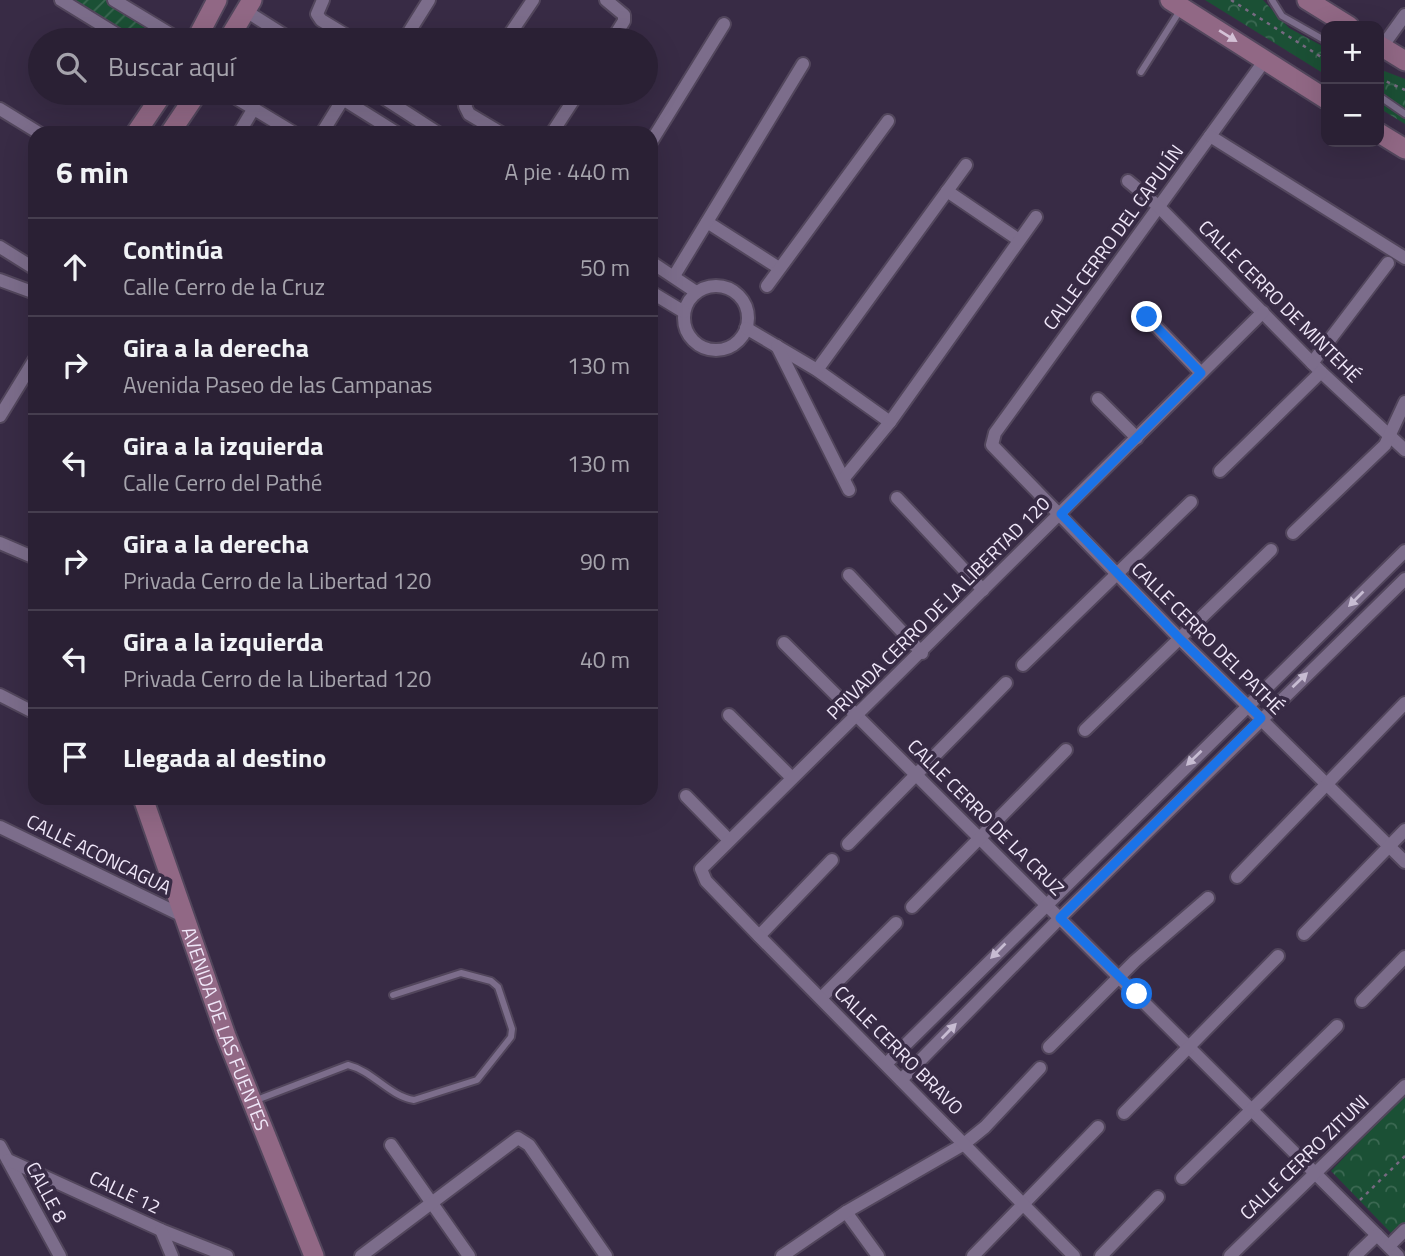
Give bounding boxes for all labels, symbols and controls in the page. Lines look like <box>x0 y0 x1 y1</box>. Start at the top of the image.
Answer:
map controls <box>1321 21 1384 147</box>
button: + <box>1321 21 1384 84</box>
search box <box>28 28 658 105</box>
one-way arrow <box>1218 30 1237 43</box>
text: Buscar aquí <box>108 47 235 86</box>
icon: search <box>52 48 90 86</box>
button: − <box>1321 84 1384 147</box>
street label: CALLE CERRO DEL CAPULÍN <box>1035 138 1190 336</box>
text: 6 min <box>56 149 129 195</box>
text: A pie · 440 m <box>504 154 630 189</box>
street label: CALLE CERRO DE MINTEHÉ <box>1192 213 1368 389</box>
text: Continúa <box>123 230 223 269</box>
icon: ahead <box>56 248 94 286</box>
text: 50 m <box>580 250 630 285</box>
text: Calle Cerro de la Cruz <box>123 269 325 304</box>
route end <box>1131 301 1162 332</box>
text: Gira a la derecha <box>123 328 309 367</box>
icon: right <box>56 346 94 384</box>
text: 130 m <box>567 348 630 383</box>
text: Avenida Paseo de las Campanas <box>123 367 432 402</box>
text: Gira a la izquierda <box>123 426 324 465</box>
icon: left <box>56 444 94 482</box>
text: 130 m <box>567 446 630 481</box>
text: Calle Cerro del Pathé <box>123 465 322 500</box>
street label: PRIVADA CERRO DE LA LIBERTAD 120 <box>819 489 1056 726</box>
text: Gira a la derecha <box>123 524 309 563</box>
icon: right <box>56 542 94 580</box>
text: 90 m <box>580 544 630 579</box>
street label: CALLE CERRO DEL PATHÉ <box>1125 555 1291 721</box>
text: Privada Cerro de la Libertad 120 <box>123 563 432 598</box>
one-way arrow <box>1348 590 1365 607</box>
text: Gira a la izquierda <box>123 622 324 661</box>
icon: left <box>56 640 94 678</box>
text: 40 m <box>580 642 630 677</box>
text: Privada Cerro de la Libertad 120 <box>123 661 432 696</box>
one-way arrow <box>1291 673 1308 689</box>
street label: CALLE CERRO DE LA CRUZ <box>901 732 1071 902</box>
icon: arrive <box>56 738 94 776</box>
text: Llegada al destino <box>123 738 326 777</box>
one-way arrow <box>1186 750 1203 766</box>
street label: CALLE ACONCAGUA <box>22 806 176 901</box>
street label: AVENIDA DE LAS FUENTES <box>175 923 277 1135</box>
one-way arrow <box>989 943 1006 960</box>
street label: CALLE CERRO BRAVO <box>828 978 971 1121</box>
route start <box>1121 978 1152 1009</box>
one-way arrow <box>940 1023 956 1040</box>
street label: CALLE CERRO ZITUNI <box>1232 1087 1375 1226</box>
street label: CALLE 8 <box>19 1156 76 1228</box>
street label: CALLE 12 <box>85 1162 166 1221</box>

